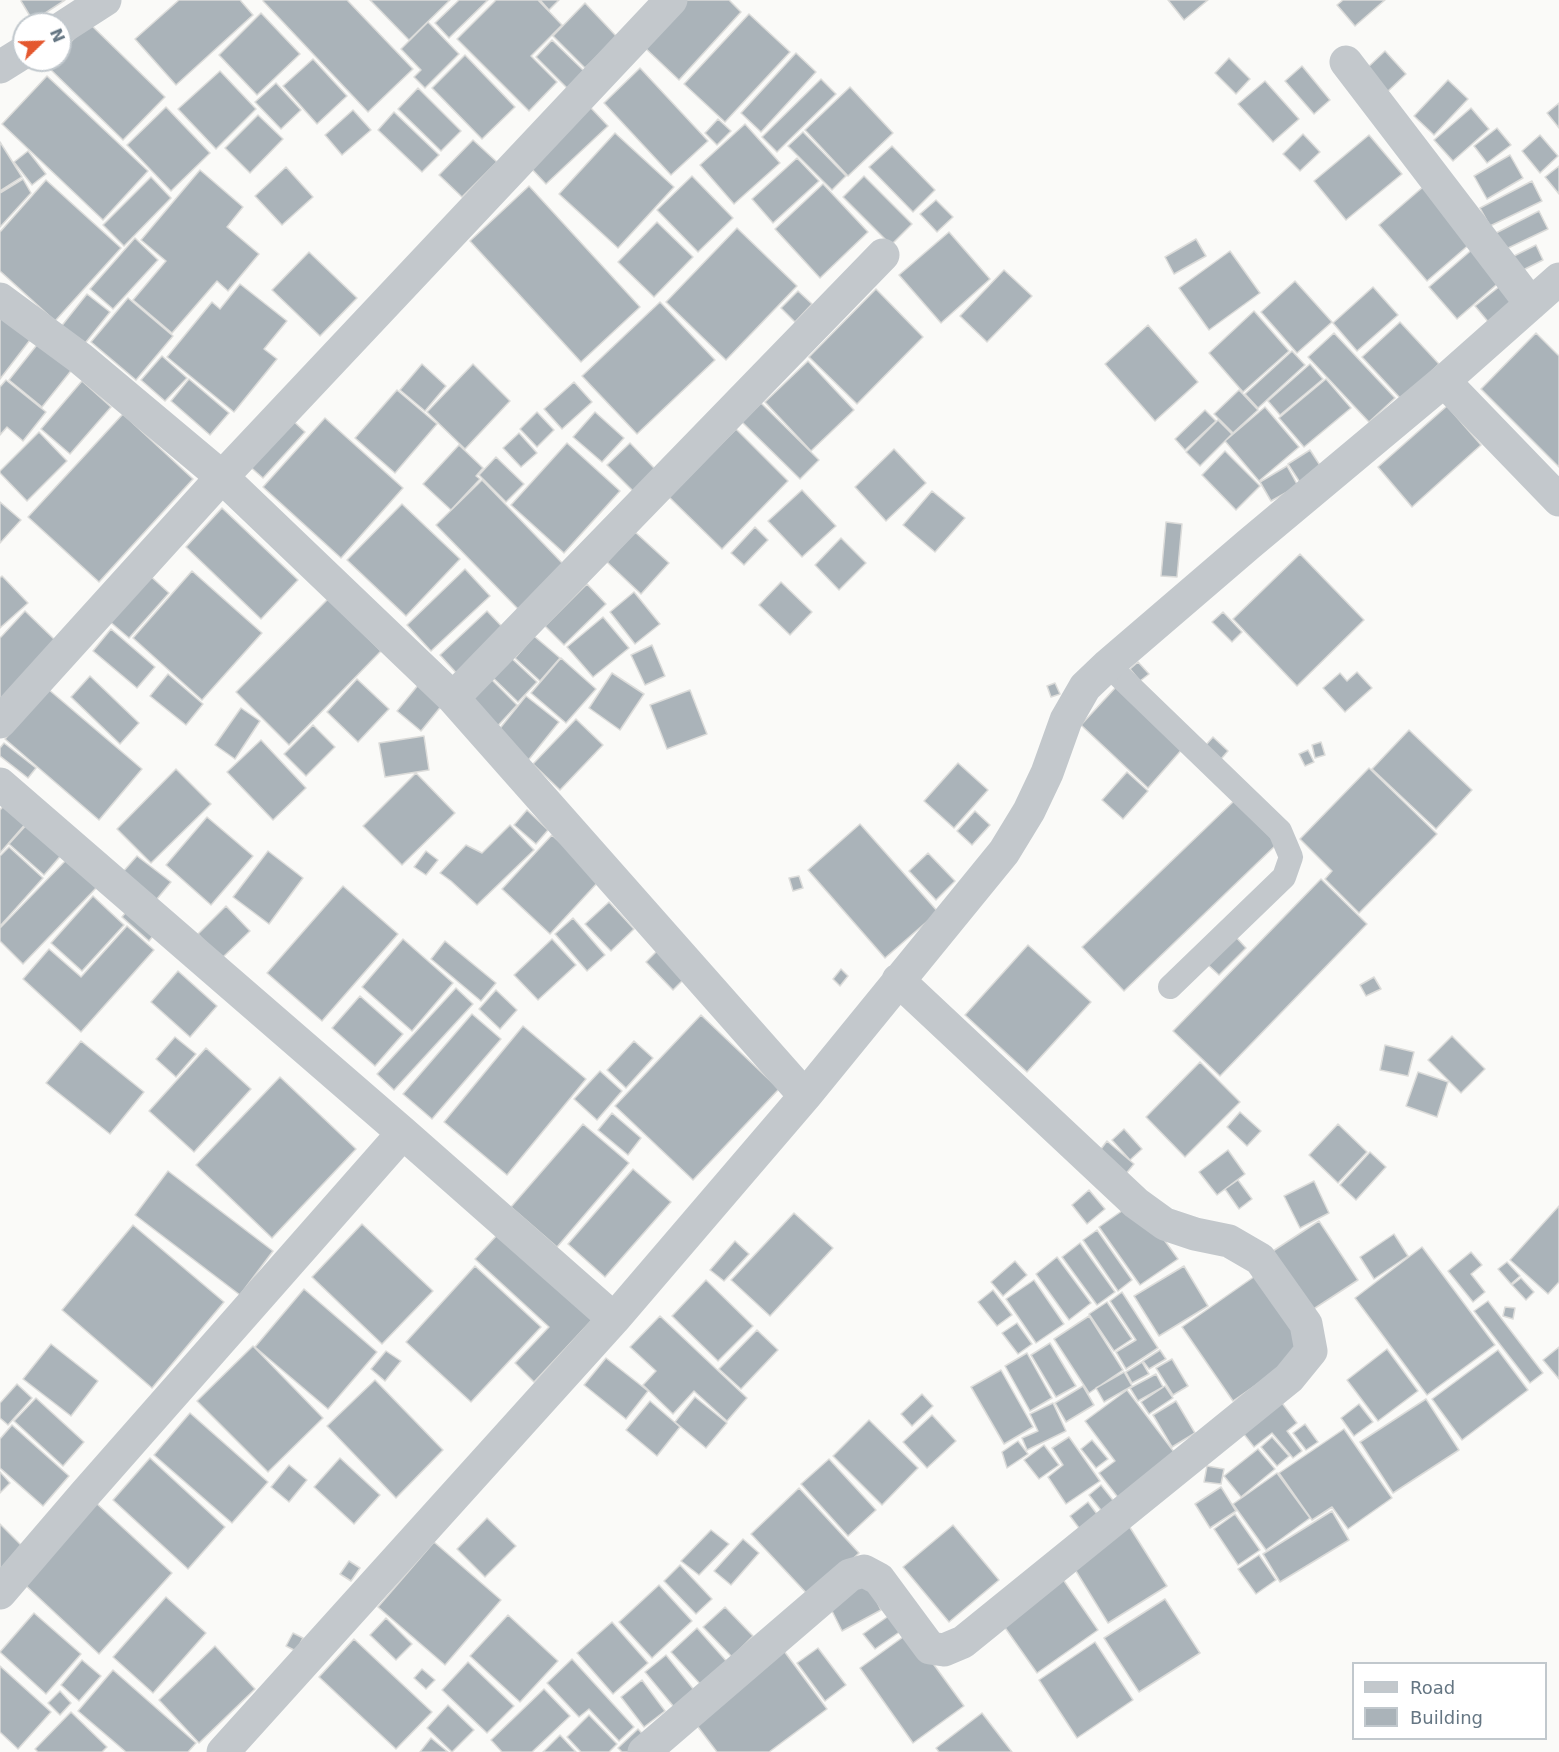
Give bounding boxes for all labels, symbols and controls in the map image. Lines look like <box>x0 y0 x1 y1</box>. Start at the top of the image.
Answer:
north arrow <box>12 12 72 72</box>
text: N <box>46 26 69 45</box>
legend <box>1352 1662 1547 1740</box>
text: Road <box>1410 1677 1455 1698</box>
text: Building <box>1410 1707 1483 1728</box>

